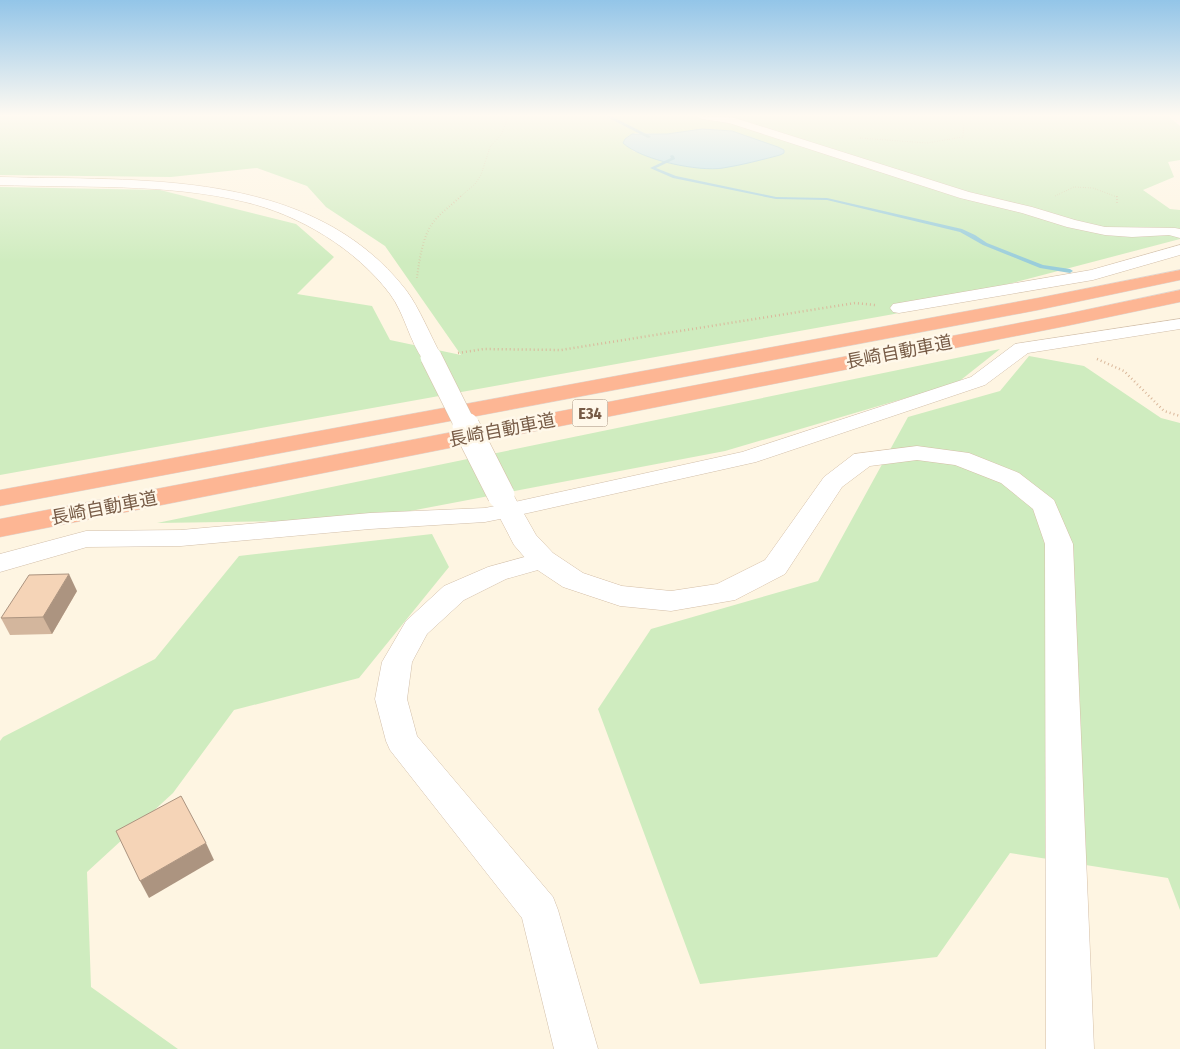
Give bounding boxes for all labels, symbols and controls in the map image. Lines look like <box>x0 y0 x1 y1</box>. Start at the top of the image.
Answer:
street label: 長崎自動車道 <box>844 331 954 373</box>
road number: E34 <box>572 399 608 426</box>
street label: 長崎自動車道 <box>447 409 557 451</box>
street label: 長崎自動車道 <box>49 487 159 529</box>

